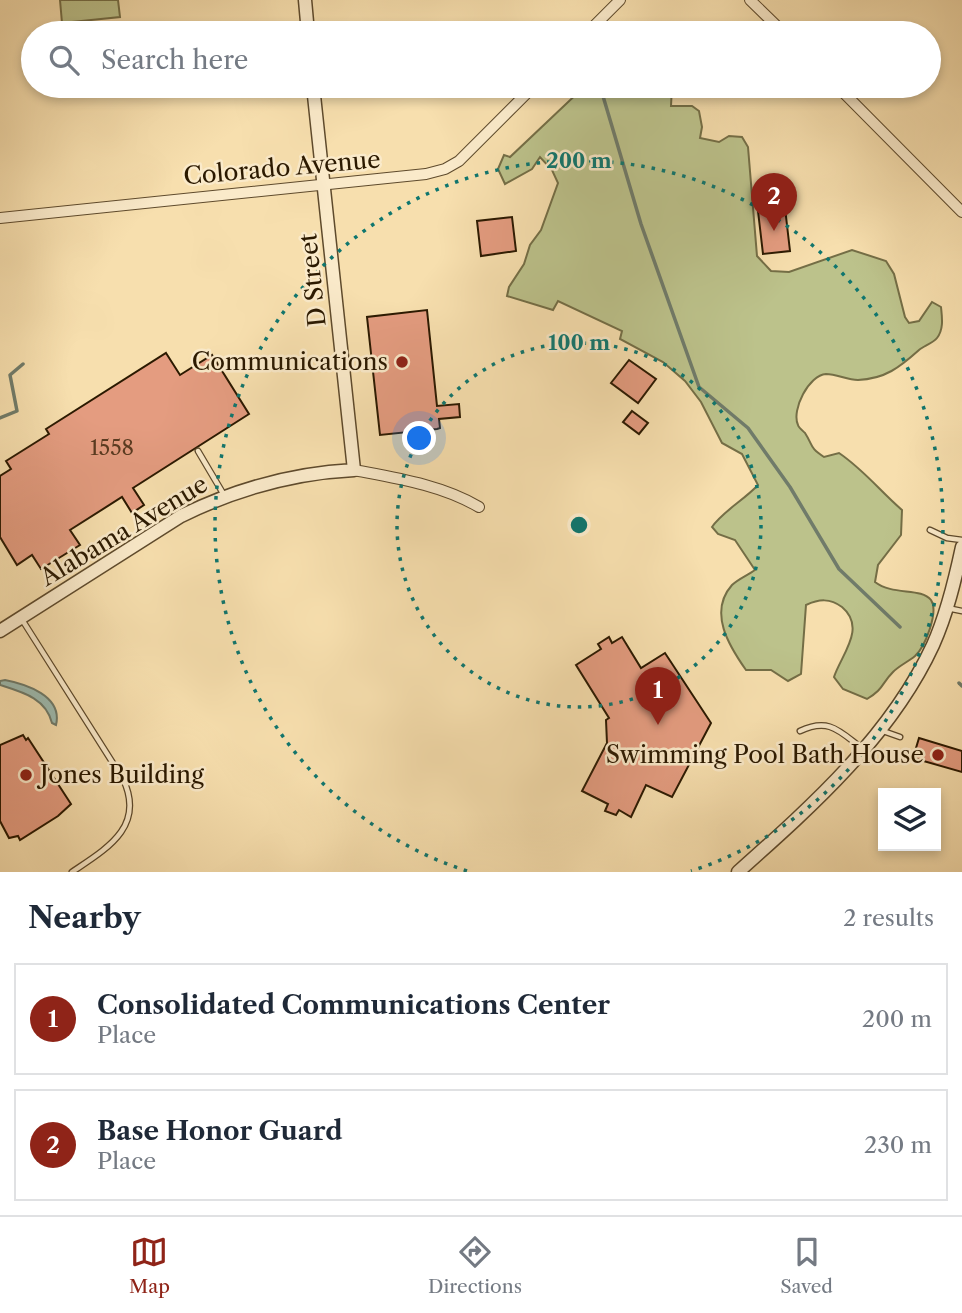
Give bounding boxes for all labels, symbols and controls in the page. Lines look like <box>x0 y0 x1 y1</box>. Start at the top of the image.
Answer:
search box <box>21 21 941 98</box>
icon: search <box>45 41 83 79</box>
text: Search here <box>101 44 248 76</box>
street label: Colorado Avenue <box>182 144 382 191</box>
text: 200 m <box>546 148 612 173</box>
pin: 2 <box>751 173 797 231</box>
street label: D Street <box>293 231 332 328</box>
text: 100 m <box>548 330 610 355</box>
place label: Communications <box>192 347 388 376</box>
marker: Communications <box>394 354 410 370</box>
your location <box>402 421 436 455</box>
house number: 1558 <box>90 435 134 460</box>
street label: Alabama Avenue <box>34 469 213 592</box>
centre of rings <box>567 513 591 537</box>
pin: 1 <box>635 667 681 725</box>
place label: Swimming Pool Bath House <box>606 740 924 769</box>
marker: Swimming Pool Bath House <box>930 747 946 763</box>
place label: Jones Building <box>36 760 204 789</box>
marker: Jones Building <box>18 767 34 783</box>
map controls <box>878 788 941 851</box>
button: layers <box>878 788 941 851</box>
text: Nearby <box>28 899 141 936</box>
text: 2 results <box>843 904 934 932</box>
text: Consolidated Communications Center <box>97 989 610 1021</box>
text: 1 <box>48 1005 58 1033</box>
text: 200 m <box>862 1005 932 1033</box>
text: Place <box>97 1021 156 1049</box>
text: Base Honor Guard <box>97 1115 343 1147</box>
text: 2 <box>46 1131 60 1159</box>
text: 230 m <box>864 1131 932 1159</box>
text: Place <box>97 1147 156 1175</box>
tab: Map <box>129 1233 170 1298</box>
tab: Directions <box>428 1233 522 1298</box>
tab: Saved <box>780 1233 833 1298</box>

